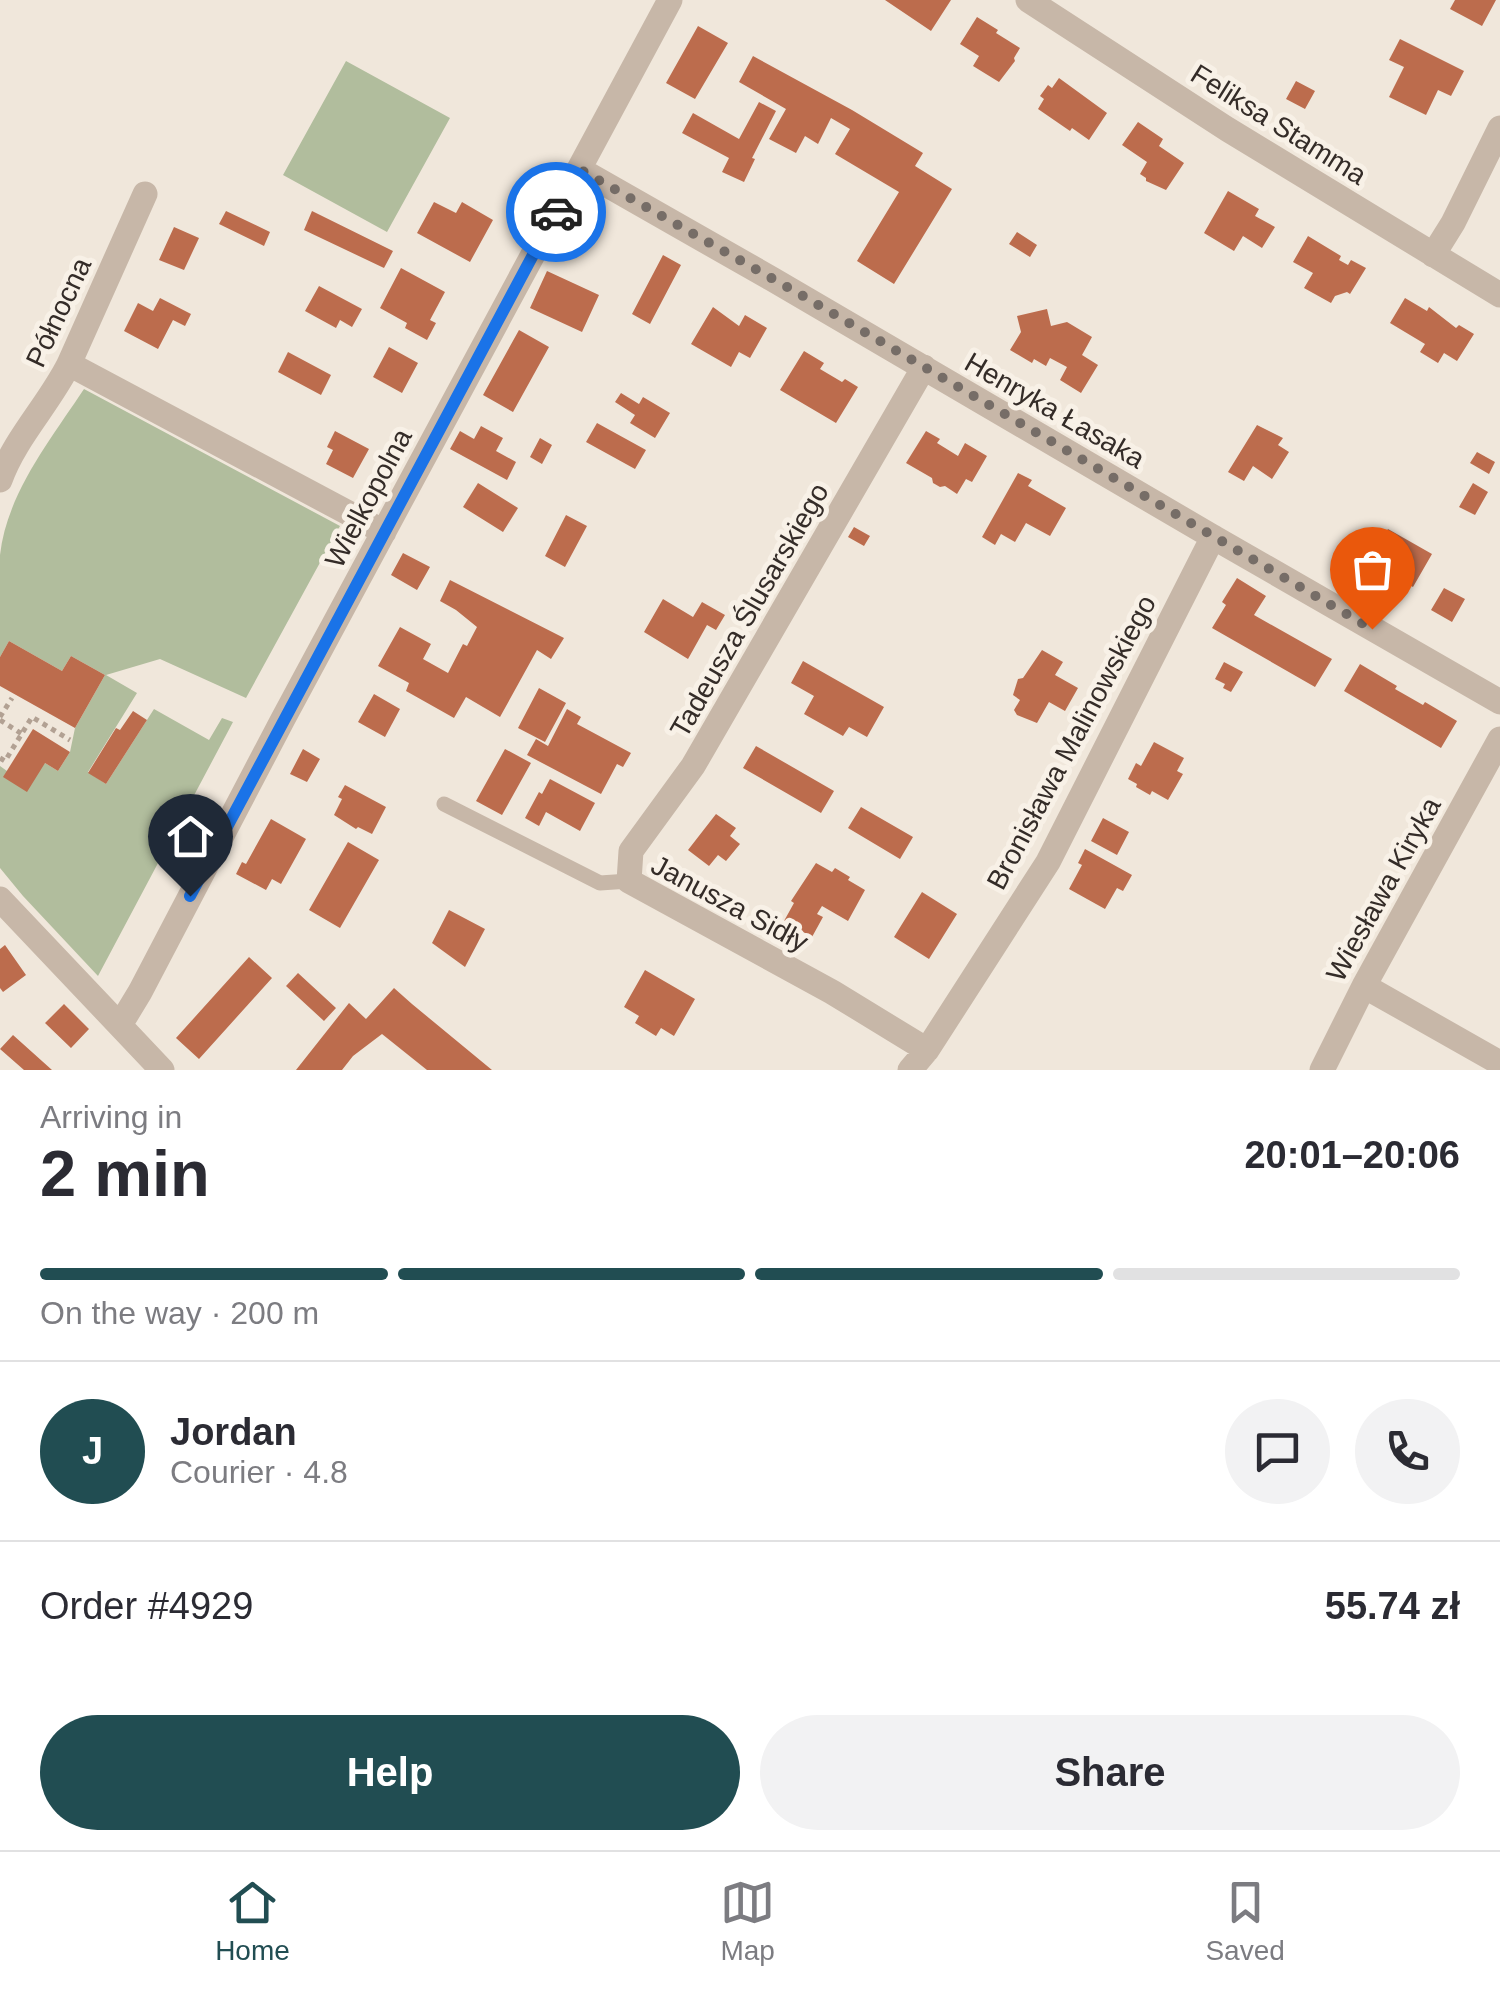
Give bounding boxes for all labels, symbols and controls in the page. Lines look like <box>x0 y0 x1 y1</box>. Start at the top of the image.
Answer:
street label: Feliksa Stamma <box>1185 58 1372 191</box>
courier <box>506 162 606 262</box>
icon: car <box>529 185 584 240</box>
street label: Północna <box>20 252 97 372</box>
street label: Henryka Łasaka <box>959 346 1150 475</box>
street label: Wielkopolna <box>319 423 418 573</box>
street label: Tadeusza Ślusarskiego <box>663 477 835 743</box>
pin <box>1330 527 1415 630</box>
icon: bag <box>1345 542 1400 597</box>
street label: Bronisława Malinowskiego <box>981 590 1162 894</box>
street label: Wiesława Kiryka <box>1320 792 1447 987</box>
pin <box>148 794 233 897</box>
icon: home <box>163 809 218 864</box>
street label: Janusza Sidły <box>646 849 813 958</box>
text: Arriving in <box>40 1099 182 1135</box>
text: 20:01–20:06 <box>1244 1134 1460 1176</box>
text: 2 min <box>40 1137 210 1210</box>
text: On the way · 200 m <box>40 1295 319 1331</box>
button: chat <box>1225 1399 1330 1504</box>
button: phone <box>1355 1399 1460 1504</box>
text: Jordan <box>170 1411 297 1453</box>
text: J <box>82 1430 103 1472</box>
text: Courier · 4.8 <box>170 1454 348 1490</box>
text: Order #4929 <box>40 1585 253 1627</box>
text: 55.74 zł <box>1325 1585 1460 1627</box>
button: Help <box>40 1715 740 1830</box>
button: Share <box>760 1715 1460 1830</box>
tab: Home <box>215 1875 290 1967</box>
tab: Map <box>720 1875 775 1967</box>
tab: Saved <box>1205 1875 1285 1967</box>

